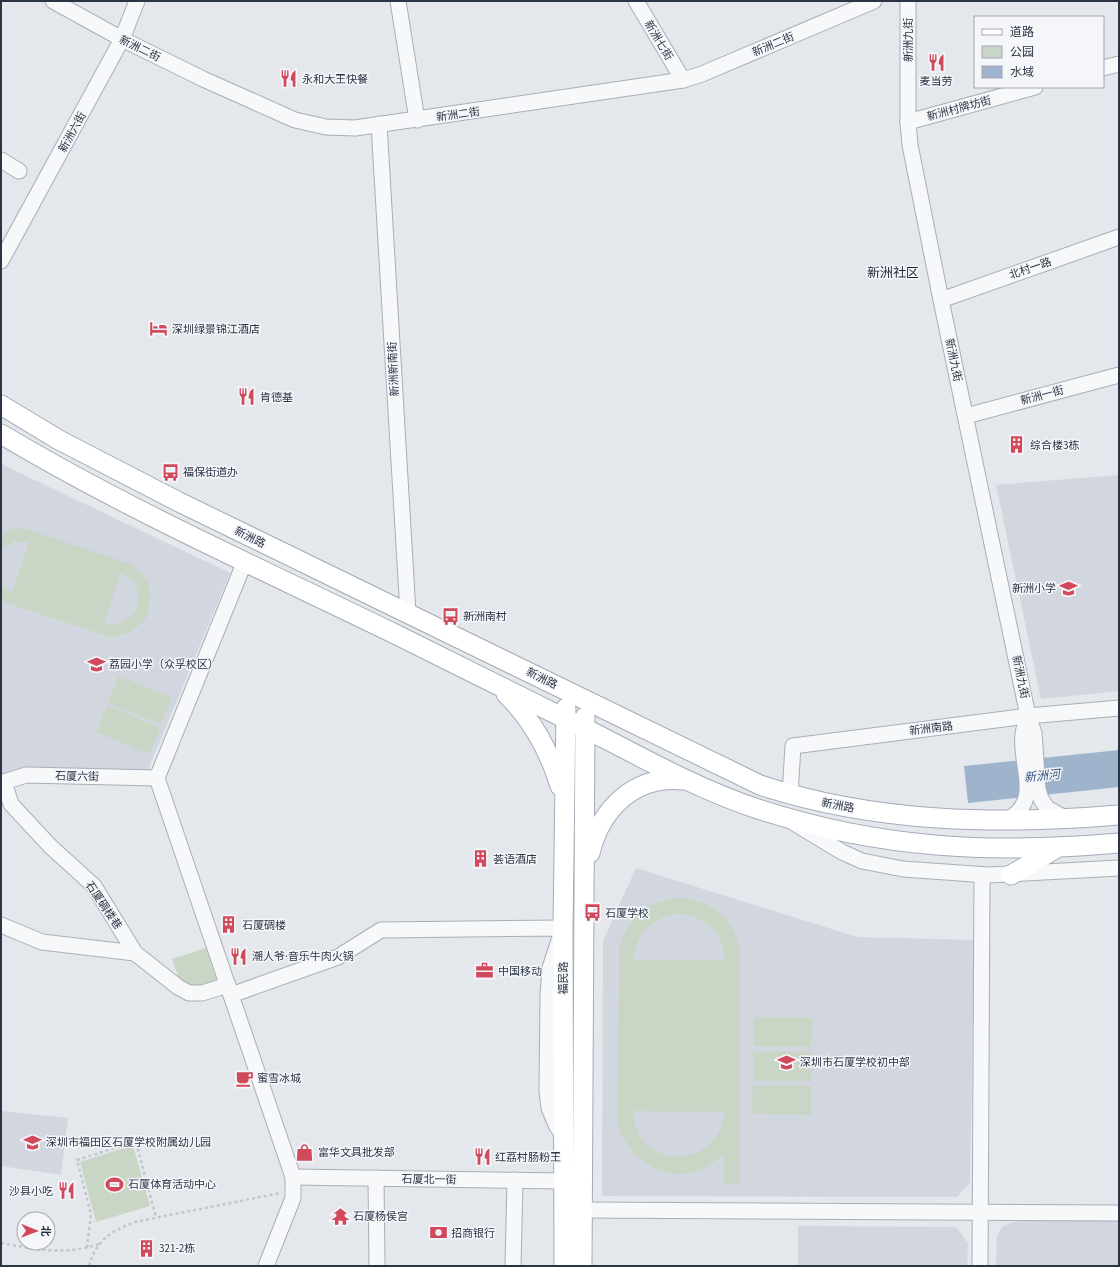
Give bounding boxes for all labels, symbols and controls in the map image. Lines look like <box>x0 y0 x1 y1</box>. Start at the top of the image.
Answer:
legend <box>974 16 1104 88</box>
street label: 新洲七街 <box>641 18 676 63</box>
street label: 新洲九街 <box>901 18 916 62</box>
text: 道路 <box>1010 24 1034 41</box>
street label: 新洲二街 <box>750 29 796 60</box>
street label: 新洲二街 <box>117 32 163 65</box>
text: 公园 <box>1010 44 1034 61</box>
restaurant icon: 麦当劳 <box>926 53 946 73</box>
text: 水域 <box>1010 64 1034 81</box>
restaurant icon: 永和大王快餐 <box>279 69 299 89</box>
place label: 永和大王快餐 <box>302 72 368 87</box>
place label: 麦当劳 <box>920 74 953 89</box>
street label: 新洲村牌坊街 <box>925 93 993 124</box>
street label: 新洲二街 <box>435 104 481 125</box>
street label: 新洲六街 <box>55 109 90 155</box>
street label: 北村一路 <box>1007 254 1053 283</box>
district label: 新洲社区 <box>867 264 919 282</box>
hotel icon: 深圳绿景锦江酒店 <box>149 319 169 339</box>
place label: 深圳绿景锦江酒店 <box>172 322 260 337</box>
street label: 新洲九街 <box>942 337 965 383</box>
street label: 新洲新南街 <box>385 341 402 397</box>
street label: 新洲一街 <box>1019 383 1065 408</box>
restaurant icon: 肯德基 <box>237 387 257 407</box>
place label: 肯德基 <box>260 390 293 405</box>
building icon: 综合楼3栋 <box>1007 435 1027 455</box>
place label: 综合楼3栋 <box>1030 438 1079 453</box>
bus stop icon: 福保街道办 <box>160 462 180 482</box>
place label: 福保街道办 <box>183 465 238 480</box>
street label: 新洲路 <box>232 523 268 551</box>
school or university icon: 新洲小学 <box>1059 578 1079 598</box>
place label: 新洲小学 <box>1012 581 1056 596</box>
bus stop icon: 新洲南村 <box>440 606 460 626</box>
place label: 新洲南村 <box>463 609 507 624</box>
school or university icon: 荔园小学（众孚校区） <box>86 654 106 674</box>
street label: 新洲九街 <box>1009 654 1032 700</box>
place label: 荔园小学（众孚校区） <box>109 657 219 672</box>
street label: 新洲路 <box>524 664 560 692</box>
street label: 新洲南路 <box>908 718 954 739</box>
water label: 新洲河 <box>1023 766 1063 787</box>
street label: 石厦六街 <box>55 769 99 784</box>
street label: 新洲路 <box>820 795 855 816</box>
building icon: 荟语酒店 <box>470 849 490 869</box>
place label: 荟语酒店 <box>493 852 537 867</box>
street label: 石厦碉楼巷 <box>82 878 125 932</box>
bus stop icon: 石厦学校 <box>582 903 602 923</box>
place label: 石厦学校 <box>605 906 649 921</box>
building icon: 石厦碉楼 <box>219 915 239 935</box>
place label: 石厦碉楼 <box>242 918 286 933</box>
restaurant icon: 潮人爷·音乐牛肉火锅 <box>229 946 249 966</box>
place label: 潮人爷·音乐牛肉火锅 <box>252 949 354 964</box>
office icon: 中国移动 <box>475 961 495 981</box>
street label: 福民路 <box>556 962 571 995</box>
place label: 中国移动 <box>498 964 542 979</box>
school or university icon: 深圳市石厦学校初中部 <box>777 1052 797 1072</box>
place label: 深圳市石厦学校初中部 <box>800 1055 910 1070</box>
cafe icon: 蜜雪冰城 <box>234 1068 254 1088</box>
place label: 蜜雪冰城 <box>257 1071 301 1086</box>
school or university icon: 深圳市福田区石厦学校附属幼儿园 <box>23 1132 43 1152</box>
place label: 深圳市福田区石厦学校附属幼儿园 <box>46 1135 211 1150</box>
shop icon: 富华文具批发部 <box>295 1142 315 1162</box>
place label: 富华文具批发部 <box>318 1145 395 1160</box>
restaurant icon: 红荔村肠粉王 <box>472 1147 492 1167</box>
place label: 红荔村肠粉王 <box>495 1150 561 1165</box>
street label: 石厦北一街 <box>401 1172 457 1187</box>
sports icon: 石厦体育活动中心 <box>105 1174 125 1194</box>
place label: 石厦体育活动中心 <box>128 1177 216 1192</box>
restaurant icon: 沙县小吃 <box>56 1181 76 1201</box>
place label: 沙县小吃 <box>9 1184 53 1199</box>
temple icon: 石厦杨侯宫 <box>330 1206 350 1226</box>
place label: 石厦杨侯宫 <box>353 1209 408 1224</box>
north arrow <box>16 1211 56 1251</box>
bank icon: 招商银行 <box>428 1223 448 1243</box>
text: 北 <box>38 1226 53 1237</box>
place label: 招商银行 <box>451 1226 495 1241</box>
building icon: 321-2栋 <box>136 1238 156 1258</box>
place label: 321-2栋 <box>159 1241 195 1256</box>

